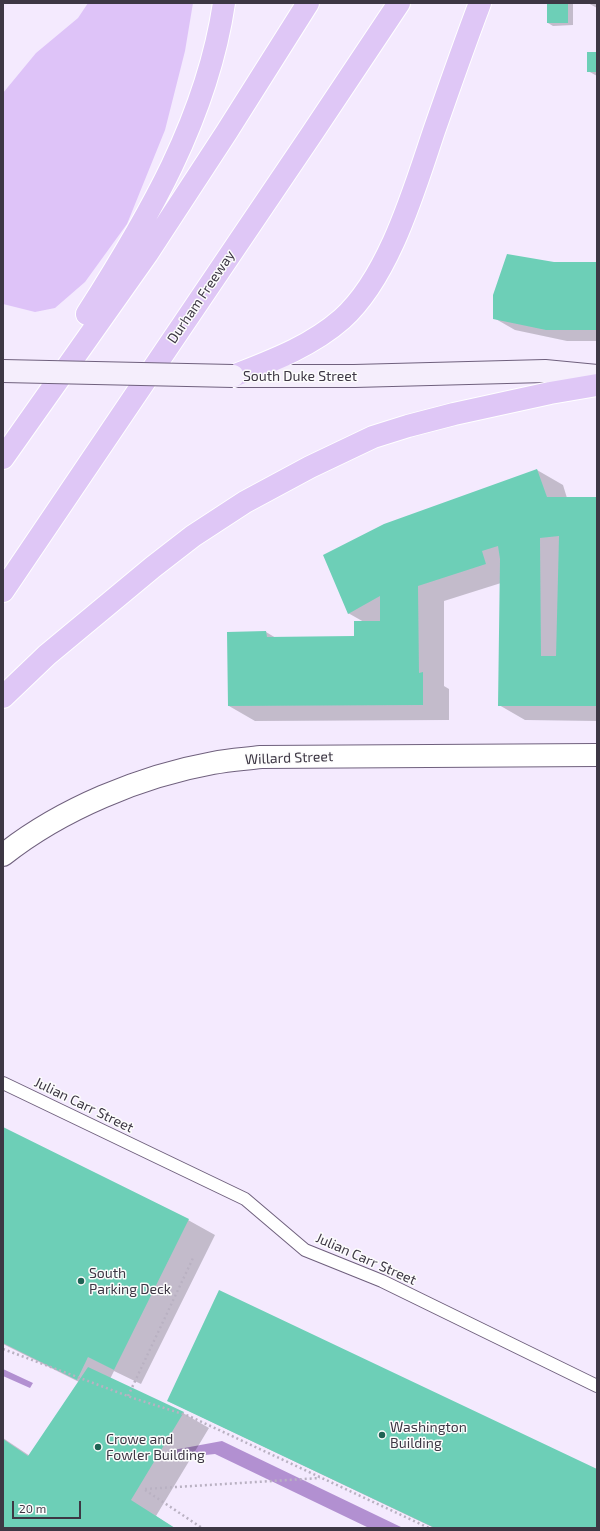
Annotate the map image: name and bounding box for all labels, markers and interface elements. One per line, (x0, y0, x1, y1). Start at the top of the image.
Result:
street label: Durham Freeway (164, 247, 238, 347)
street label: South Duke Street (243, 368, 357, 384)
street label: Willard Street (245, 748, 333, 768)
street label: Julian Carr Street (32, 1074, 136, 1136)
street label: Julian Carr Street (313, 1229, 419, 1289)
place label: South Parking Deck (89, 1265, 171, 1298)
marker: South Parking Deck (76, 1276, 86, 1286)
place label: Washington Building (390, 1419, 467, 1452)
marker: Washington Building (377, 1430, 387, 1440)
place label: Crowe and Fowler Building (106, 1431, 205, 1464)
marker: Crowe and Fowler Building (93, 1442, 103, 1452)
scale bar (14, 1493, 83, 1519)
text: 20 m (19, 1501, 46, 1515)

